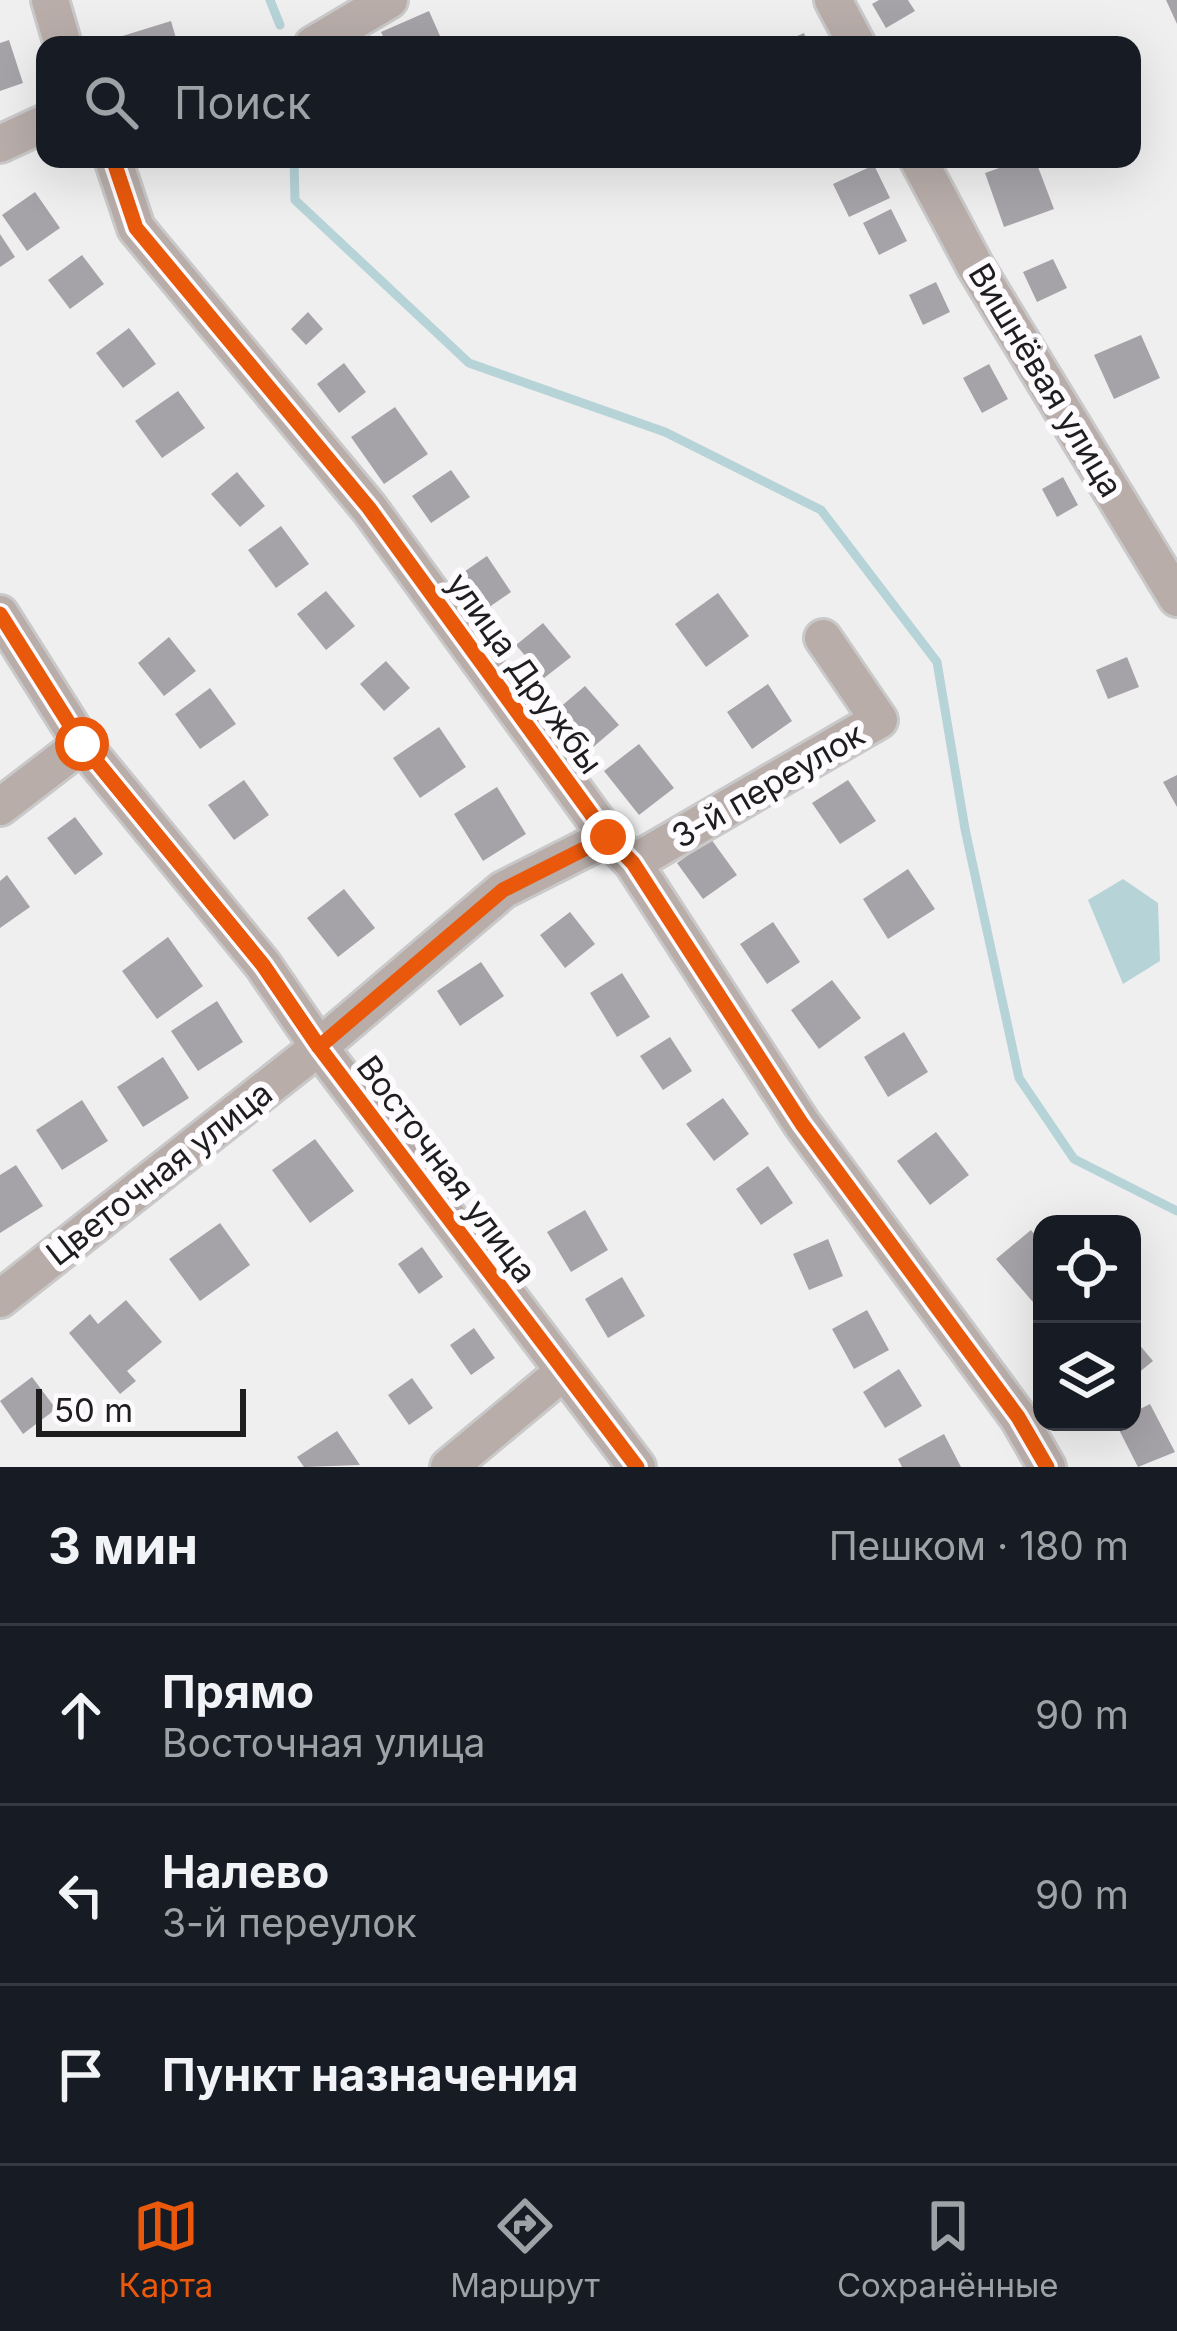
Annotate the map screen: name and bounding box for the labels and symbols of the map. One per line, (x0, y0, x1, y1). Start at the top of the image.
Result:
street label: Вишнёвая улица (960, 256, 1132, 504)
street label: улица Дружбы (439, 565, 611, 781)
street label: 3-й переулок (665, 714, 871, 856)
route start (55, 717, 109, 771)
route end (581, 810, 635, 864)
street label: Восточная улица (349, 1048, 545, 1290)
street label: Цветочная улица (38, 1073, 280, 1273)
scale bar (36, 1383, 246, 1436)

